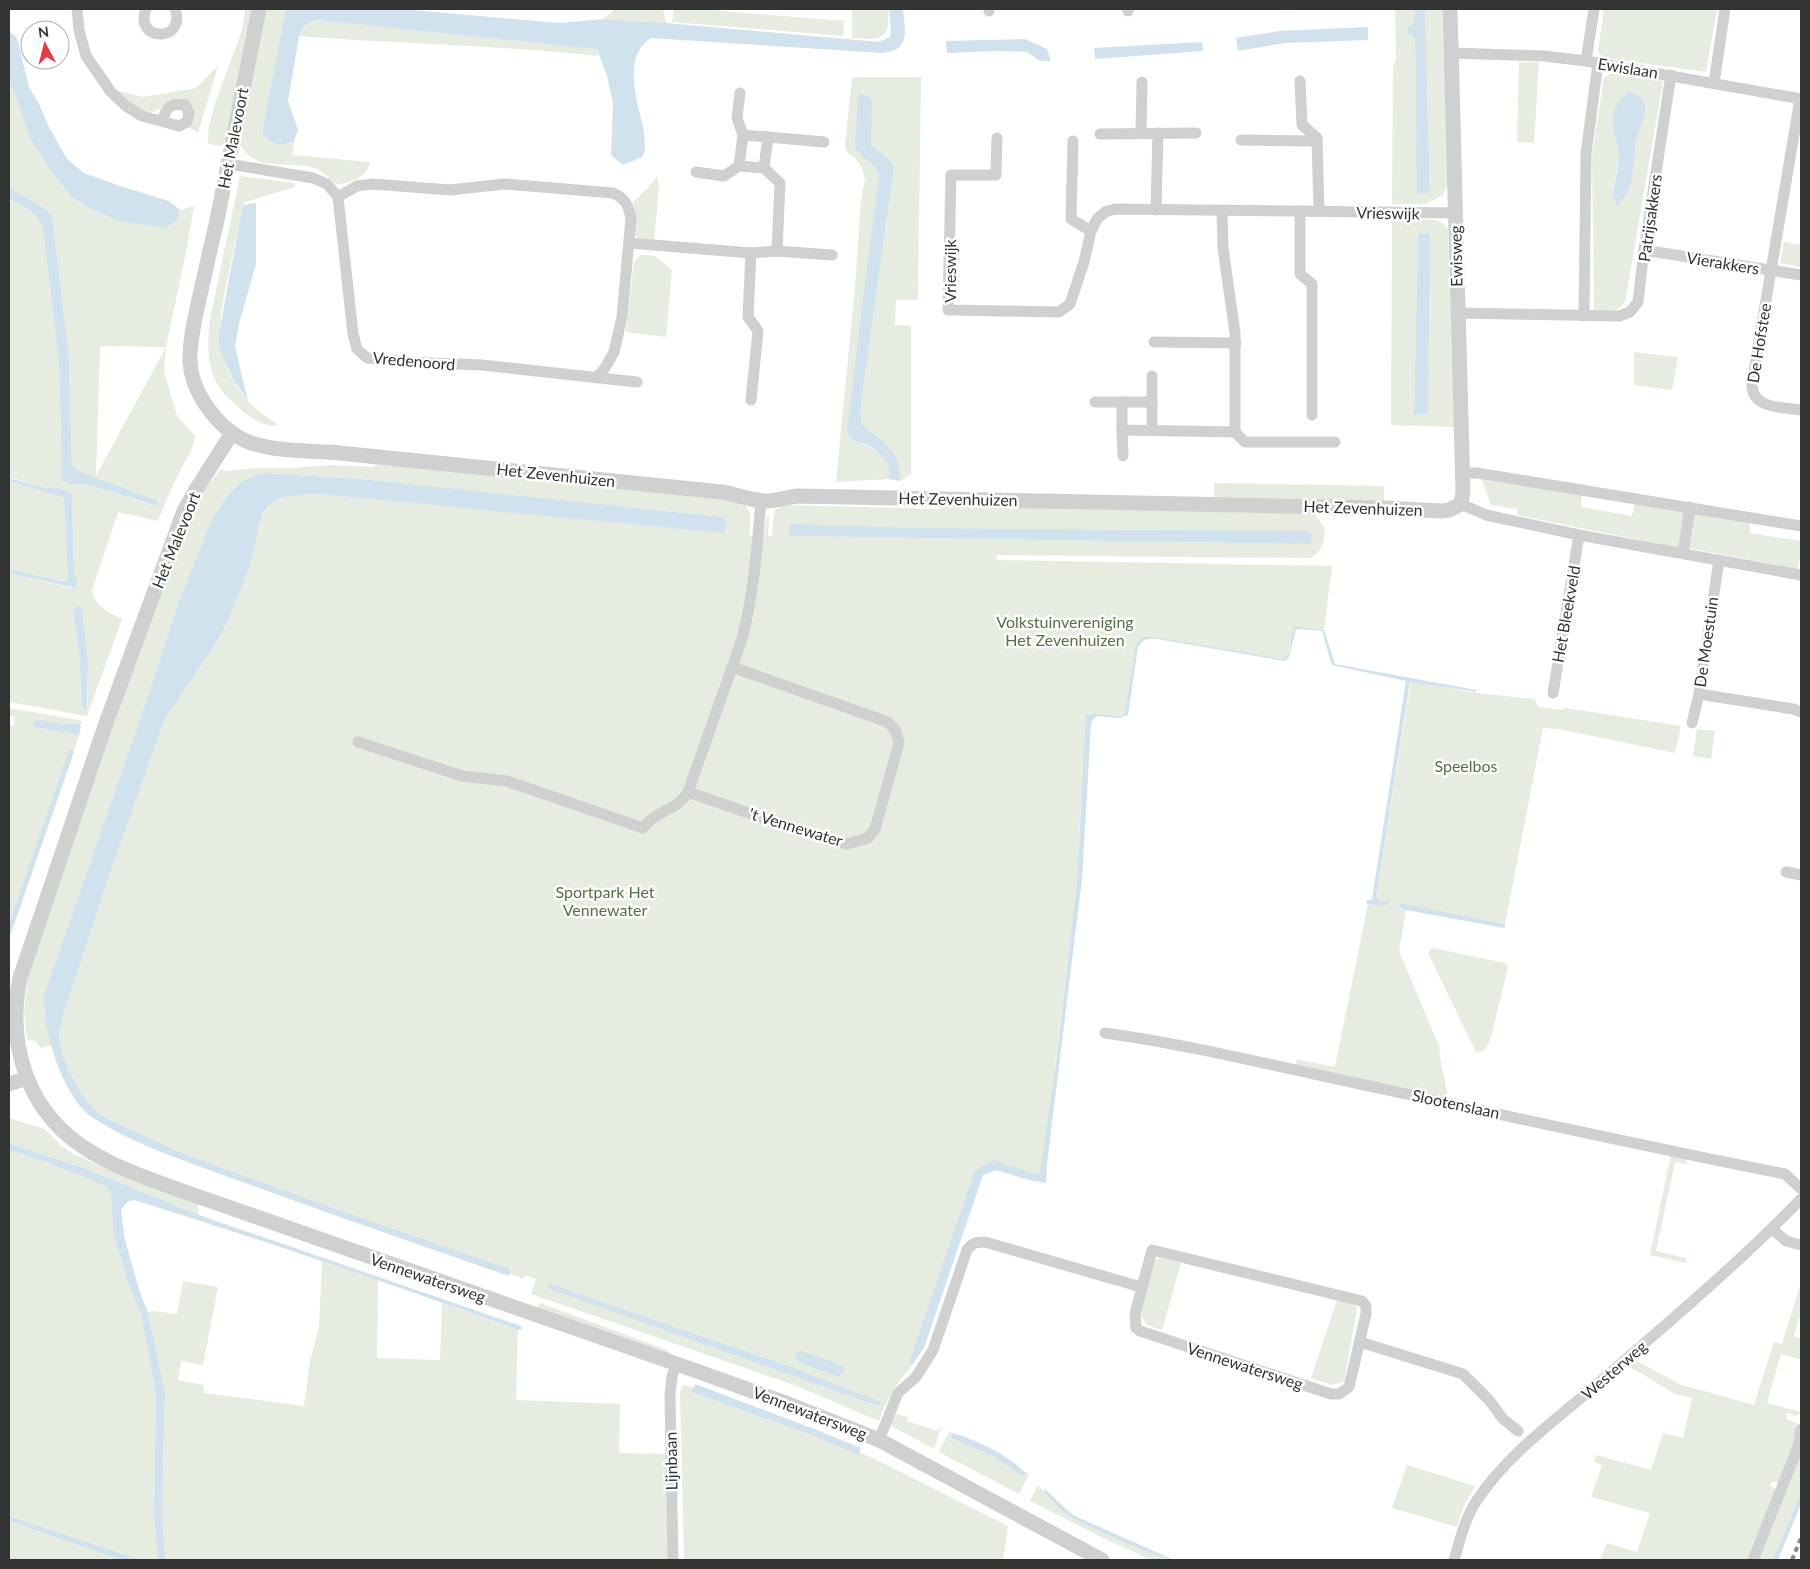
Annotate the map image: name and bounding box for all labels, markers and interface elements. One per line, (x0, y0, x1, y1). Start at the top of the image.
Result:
north arrow (20, 20, 70, 70)
text: N (37, 23, 50, 41)
street label: Ewislaan (1597, 53, 1660, 82)
street label: Het Malevoort (213, 86, 252, 190)
street label: Patrijsakkers (1634, 173, 1665, 263)
street label: Vrieswijk (1356, 202, 1421, 223)
street label: Ewisweg (1445, 225, 1466, 287)
street label: Vrieswijk (940, 238, 959, 303)
street label: Vierakkers (1685, 247, 1761, 278)
street label: De Hofstee (1743, 302, 1774, 384)
street label: Vredenoord (372, 347, 456, 374)
street label: Het Zevenhuizen (496, 459, 616, 490)
street label: Het Malevoort (148, 488, 204, 591)
street label: Het Zevenhuizen (898, 488, 1018, 509)
street label: Het Zevenhuizen (1303, 496, 1423, 519)
street label: Het Bleekveld (1548, 564, 1583, 664)
street label: De Moestuin (1690, 596, 1721, 688)
park label: Volkstuinvereniging Het Zevenhuizen (996, 612, 1134, 649)
park label: Speelbos (1434, 756, 1498, 775)
street label: 't Vennewater (747, 803, 846, 850)
park label: Sportpark Het Vennewater (555, 882, 655, 919)
street label: Slootenslaan (1411, 1085, 1502, 1122)
street label: Vennewatersweg (368, 1249, 488, 1306)
street label: Westerweg (1577, 1336, 1650, 1403)
street label: Vennewatersweg (1185, 1338, 1305, 1393)
street label: Vennewatersweg (750, 1382, 870, 1443)
street label: Lijnbaan (660, 1432, 681, 1490)

